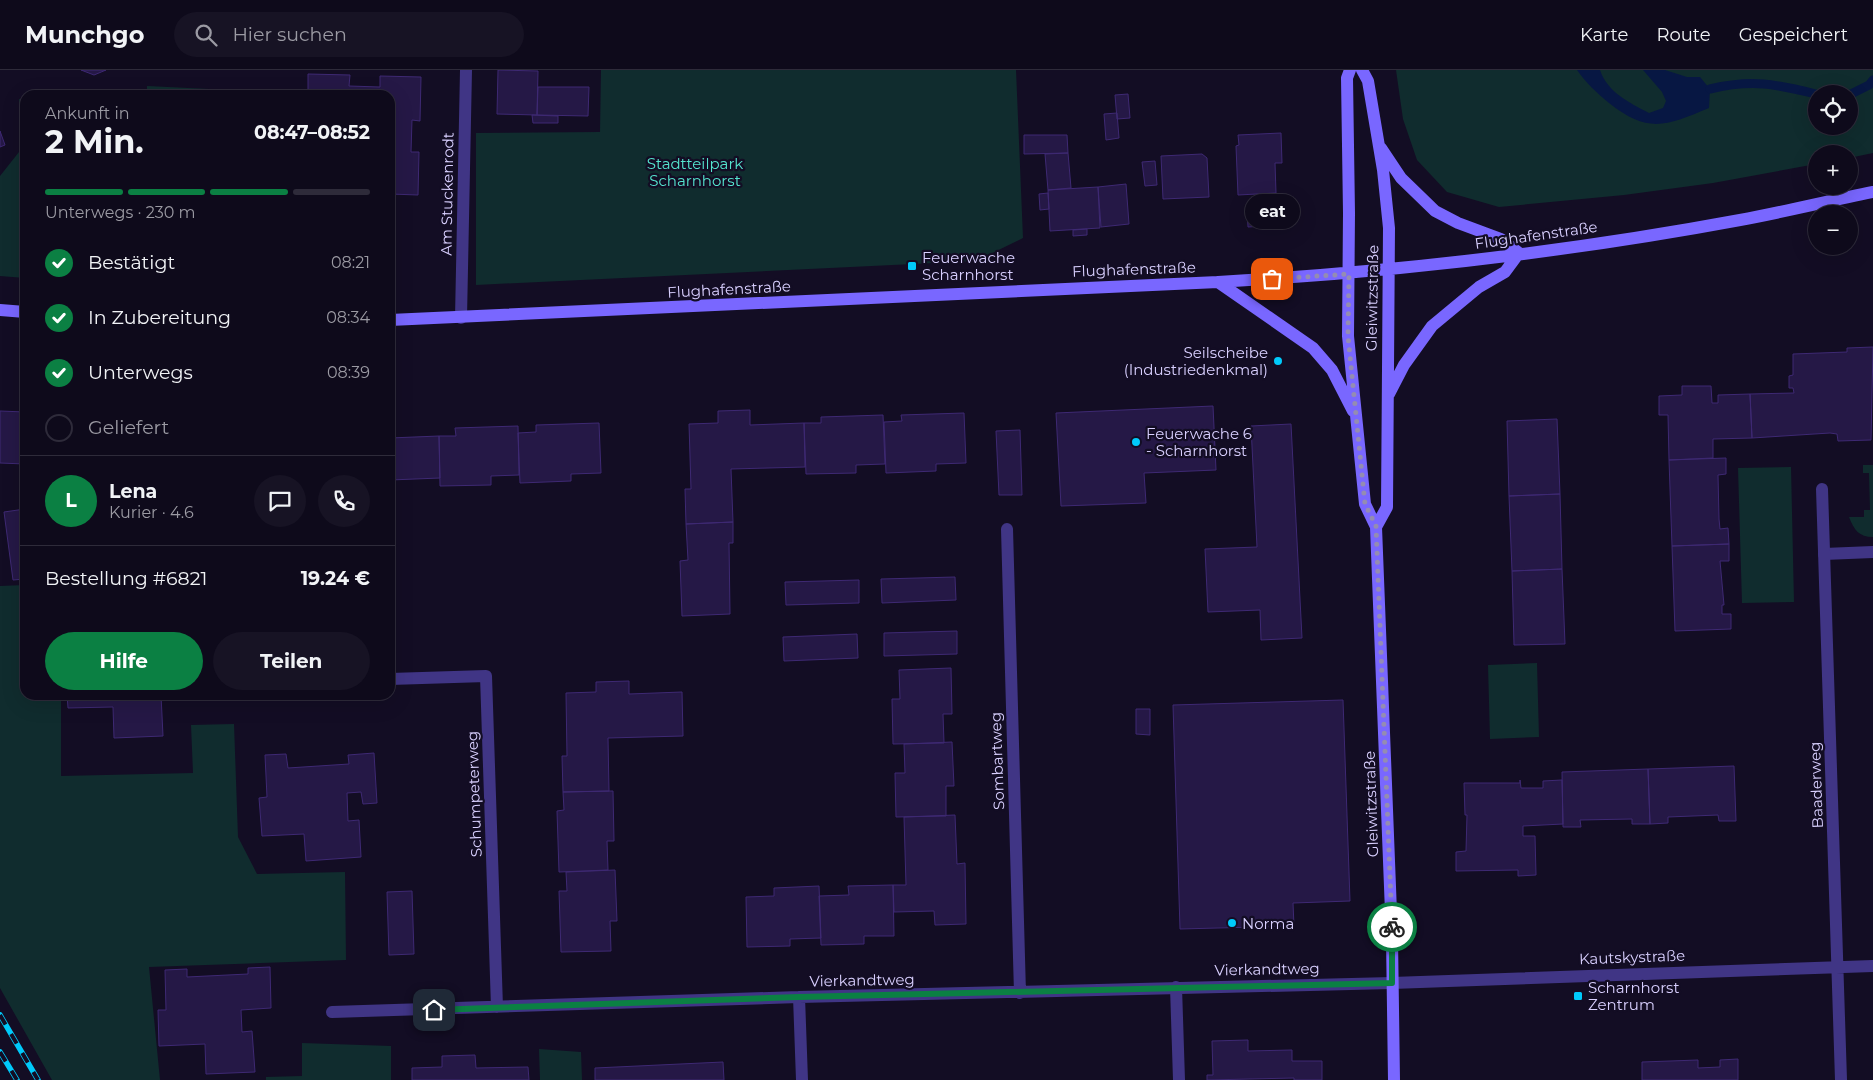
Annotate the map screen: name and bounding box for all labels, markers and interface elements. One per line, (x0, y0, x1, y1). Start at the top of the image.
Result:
search box (174, 12, 524, 57)
text: Munchgo (25, 20, 144, 49)
icon: search (192, 21, 220, 49)
text: Hier suchen (232, 23, 347, 46)
text: Karte (1580, 24, 1628, 46)
text: Route (1656, 24, 1711, 46)
text: Gespeichert (1739, 24, 1848, 46)
map controls (1808, 85, 1858, 255)
button: locate (1808, 85, 1858, 135)
text: Ankunft in (45, 104, 130, 123)
text: 08:47–08:52 (254, 121, 370, 144)
text: 2 Min. (45, 122, 144, 161)
street label: Am Stuckenrodt (436, 132, 458, 256)
button: + (1808, 145, 1858, 195)
park label: Stadtteilpark Scharnhorst (647, 154, 743, 190)
callout: eat (1244, 194, 1300, 229)
text: eat (1259, 202, 1286, 221)
text: Unterwegs · 230 m (45, 203, 196, 222)
button: − (1808, 205, 1858, 255)
street label: Flughafenstraße (1473, 217, 1599, 253)
street label: Gleiwitzstraße (1362, 245, 1382, 351)
place label: Feuerwache Scharnhorst (922, 248, 1015, 284)
icon: check (45, 249, 73, 277)
text: Bestätigt (88, 251, 175, 274)
text: 08:21 (331, 253, 370, 272)
street label: Flughafenstraße (1072, 257, 1196, 281)
pin (1251, 258, 1293, 300)
marker: Feuerwache Scharnhorst (906, 260, 918, 272)
icon: bag (1258, 265, 1286, 293)
street label: Flughafenstraße (667, 276, 791, 302)
icon: check (45, 304, 73, 332)
text: In Zubereitung (88, 306, 231, 329)
text: 08:34 (326, 308, 370, 327)
place label: Seilscheibe (Industriedenkmal) (1124, 343, 1268, 379)
marker: Seilscheibe (Industriedenkmal) (1272, 355, 1284, 367)
icon: check (45, 359, 73, 387)
text: Unterwegs (88, 361, 193, 384)
text: 08:39 (327, 363, 370, 382)
text: Geliefert (88, 416, 169, 439)
place label: Feuerwache 6 - Scharnhorst (1146, 424, 1252, 460)
marker: Feuerwache 6 - Scharnhorst (1130, 436, 1142, 448)
button: chat (254, 475, 306, 527)
button: phone (318, 475, 370, 527)
text: Lena (109, 480, 157, 503)
text: L (65, 489, 77, 512)
text: Kurier · 4.6 (109, 503, 194, 522)
text: Bestellung #6821 (45, 567, 207, 590)
text: 19.24 € (301, 567, 370, 590)
button: Hilfe (45, 632, 203, 690)
button: Teilen (213, 632, 370, 690)
street label: Sombartweg (986, 712, 1008, 810)
street label: Schumpeterweg (462, 731, 486, 857)
street label: Baaderweg (1805, 741, 1827, 829)
street label: Gleiwitzstraße (1360, 751, 1382, 857)
courier (1367, 902, 1417, 952)
icon: bike (1378, 913, 1406, 941)
place label: Norma (1242, 914, 1294, 933)
marker: Norma (1226, 917, 1238, 929)
street label: Kautskystraße (1579, 946, 1685, 968)
street label: Vierkandtweg (1214, 959, 1320, 979)
street label: Vierkandtweg (809, 970, 915, 990)
place label: Scharnhorst Zentrum (1588, 978, 1680, 1014)
pin (413, 989, 455, 1031)
marker: Scharnhorst Zentrum (1572, 990, 1584, 1002)
icon: home (420, 996, 448, 1024)

